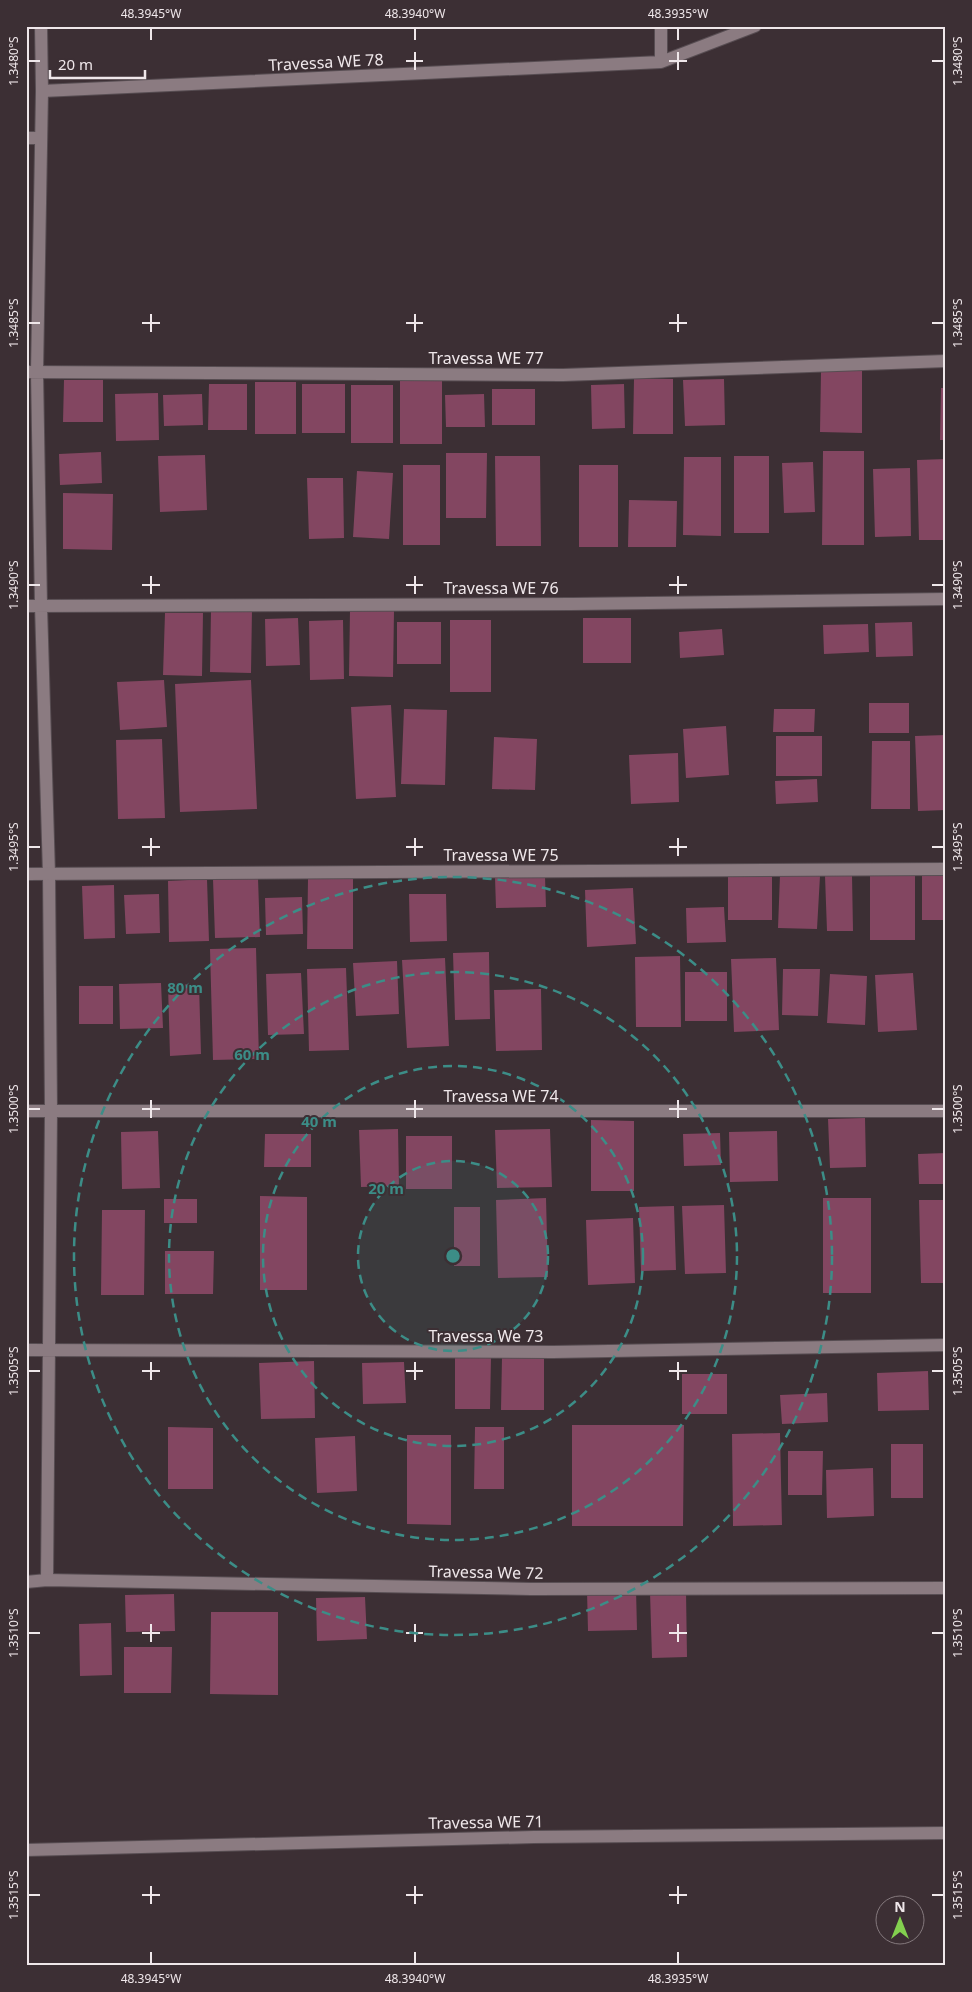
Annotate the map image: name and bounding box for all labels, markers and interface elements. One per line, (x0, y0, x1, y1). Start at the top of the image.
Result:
text: 48.3945°W (121, 5, 181, 22)
text: 48.3940°W (385, 5, 445, 22)
text: 48.3935°W (648, 5, 708, 22)
text: 1.3480°S (5, 36, 22, 86)
text: 1.3480°S (949, 36, 966, 86)
scale bar (50, 48, 145, 80)
street label: Travessa WE 78 (268, 48, 384, 76)
text: 20 m (58, 54, 93, 74)
text: 1.3485°S (5, 298, 22, 348)
text: 1.3485°S (949, 298, 966, 348)
street label: Travessa WE 77 (428, 347, 544, 369)
text: 1.3490°S (5, 560, 22, 610)
text: 1.3490°S (949, 560, 966, 610)
street label: Travessa WE 76 (443, 577, 559, 599)
text: 1.3495°S (5, 822, 22, 872)
text: 1.3495°S (949, 822, 966, 872)
street label: Travessa WE 75 (443, 844, 559, 866)
text: 80 m (167, 977, 203, 997)
text: 60 m (234, 1044, 270, 1064)
text: 1.3500°S (5, 1084, 22, 1134)
text: 1.3500°S (949, 1084, 966, 1134)
street label: Travessa WE 74 (443, 1085, 559, 1107)
text: 40 m (301, 1111, 337, 1131)
text: 20 m (368, 1178, 404, 1198)
centre of rings (444, 1247, 462, 1265)
street label: Travessa We 73 (428, 1325, 544, 1347)
text: 1.3505°S (5, 1346, 22, 1396)
text: 1.3505°S (949, 1346, 966, 1396)
street label: Travessa We 72 (428, 1560, 544, 1584)
text: 1.3510°S (5, 1608, 22, 1658)
text: 1.3510°S (949, 1608, 966, 1658)
street label: Travessa WE 71 (428, 1810, 544, 1834)
text: 1.3515°S (5, 1870, 22, 1920)
text: 1.3515°S (949, 1870, 966, 1920)
north arrow (874, 1894, 924, 1944)
text: N (894, 1897, 906, 1916)
text: 48.3945°W (121, 1970, 181, 1987)
text: 48.3940°W (385, 1970, 445, 1987)
text: 48.3935°W (648, 1970, 708, 1987)

